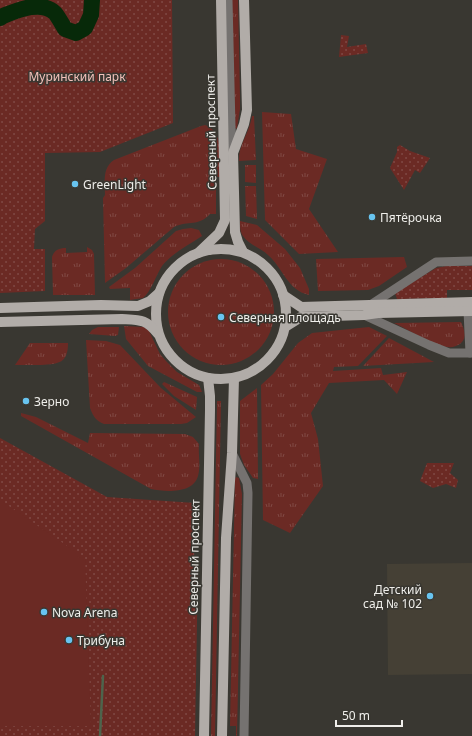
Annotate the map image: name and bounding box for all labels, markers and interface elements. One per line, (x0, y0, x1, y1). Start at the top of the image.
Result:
park label: Муринский парк (28, 68, 126, 85)
street label: Северный проспект (201, 74, 221, 190)
place label: GreenLight (83, 176, 147, 193)
marker: GreenLight (70, 179, 80, 189)
place label: Пятёрочка (380, 209, 442, 226)
marker: Пятёрочка (367, 212, 377, 222)
place label: Северная площадь (229, 309, 341, 326)
marker: Северная площадь (216, 312, 226, 322)
place label: Зерно (34, 393, 69, 410)
marker: Зерно (21, 396, 31, 406)
street label: Северный проспект (184, 499, 204, 615)
place label: Детский сад № 102 (363, 581, 422, 612)
marker: Детский сад № 102 (425, 591, 435, 601)
place label: Nova Arena (52, 604, 117, 621)
marker: Nova Arena (39, 607, 49, 617)
place label: Трибуна (77, 632, 125, 649)
marker: Трибуна (64, 635, 74, 645)
scale bar (336, 702, 402, 728)
text: 50 m (342, 707, 370, 724)

